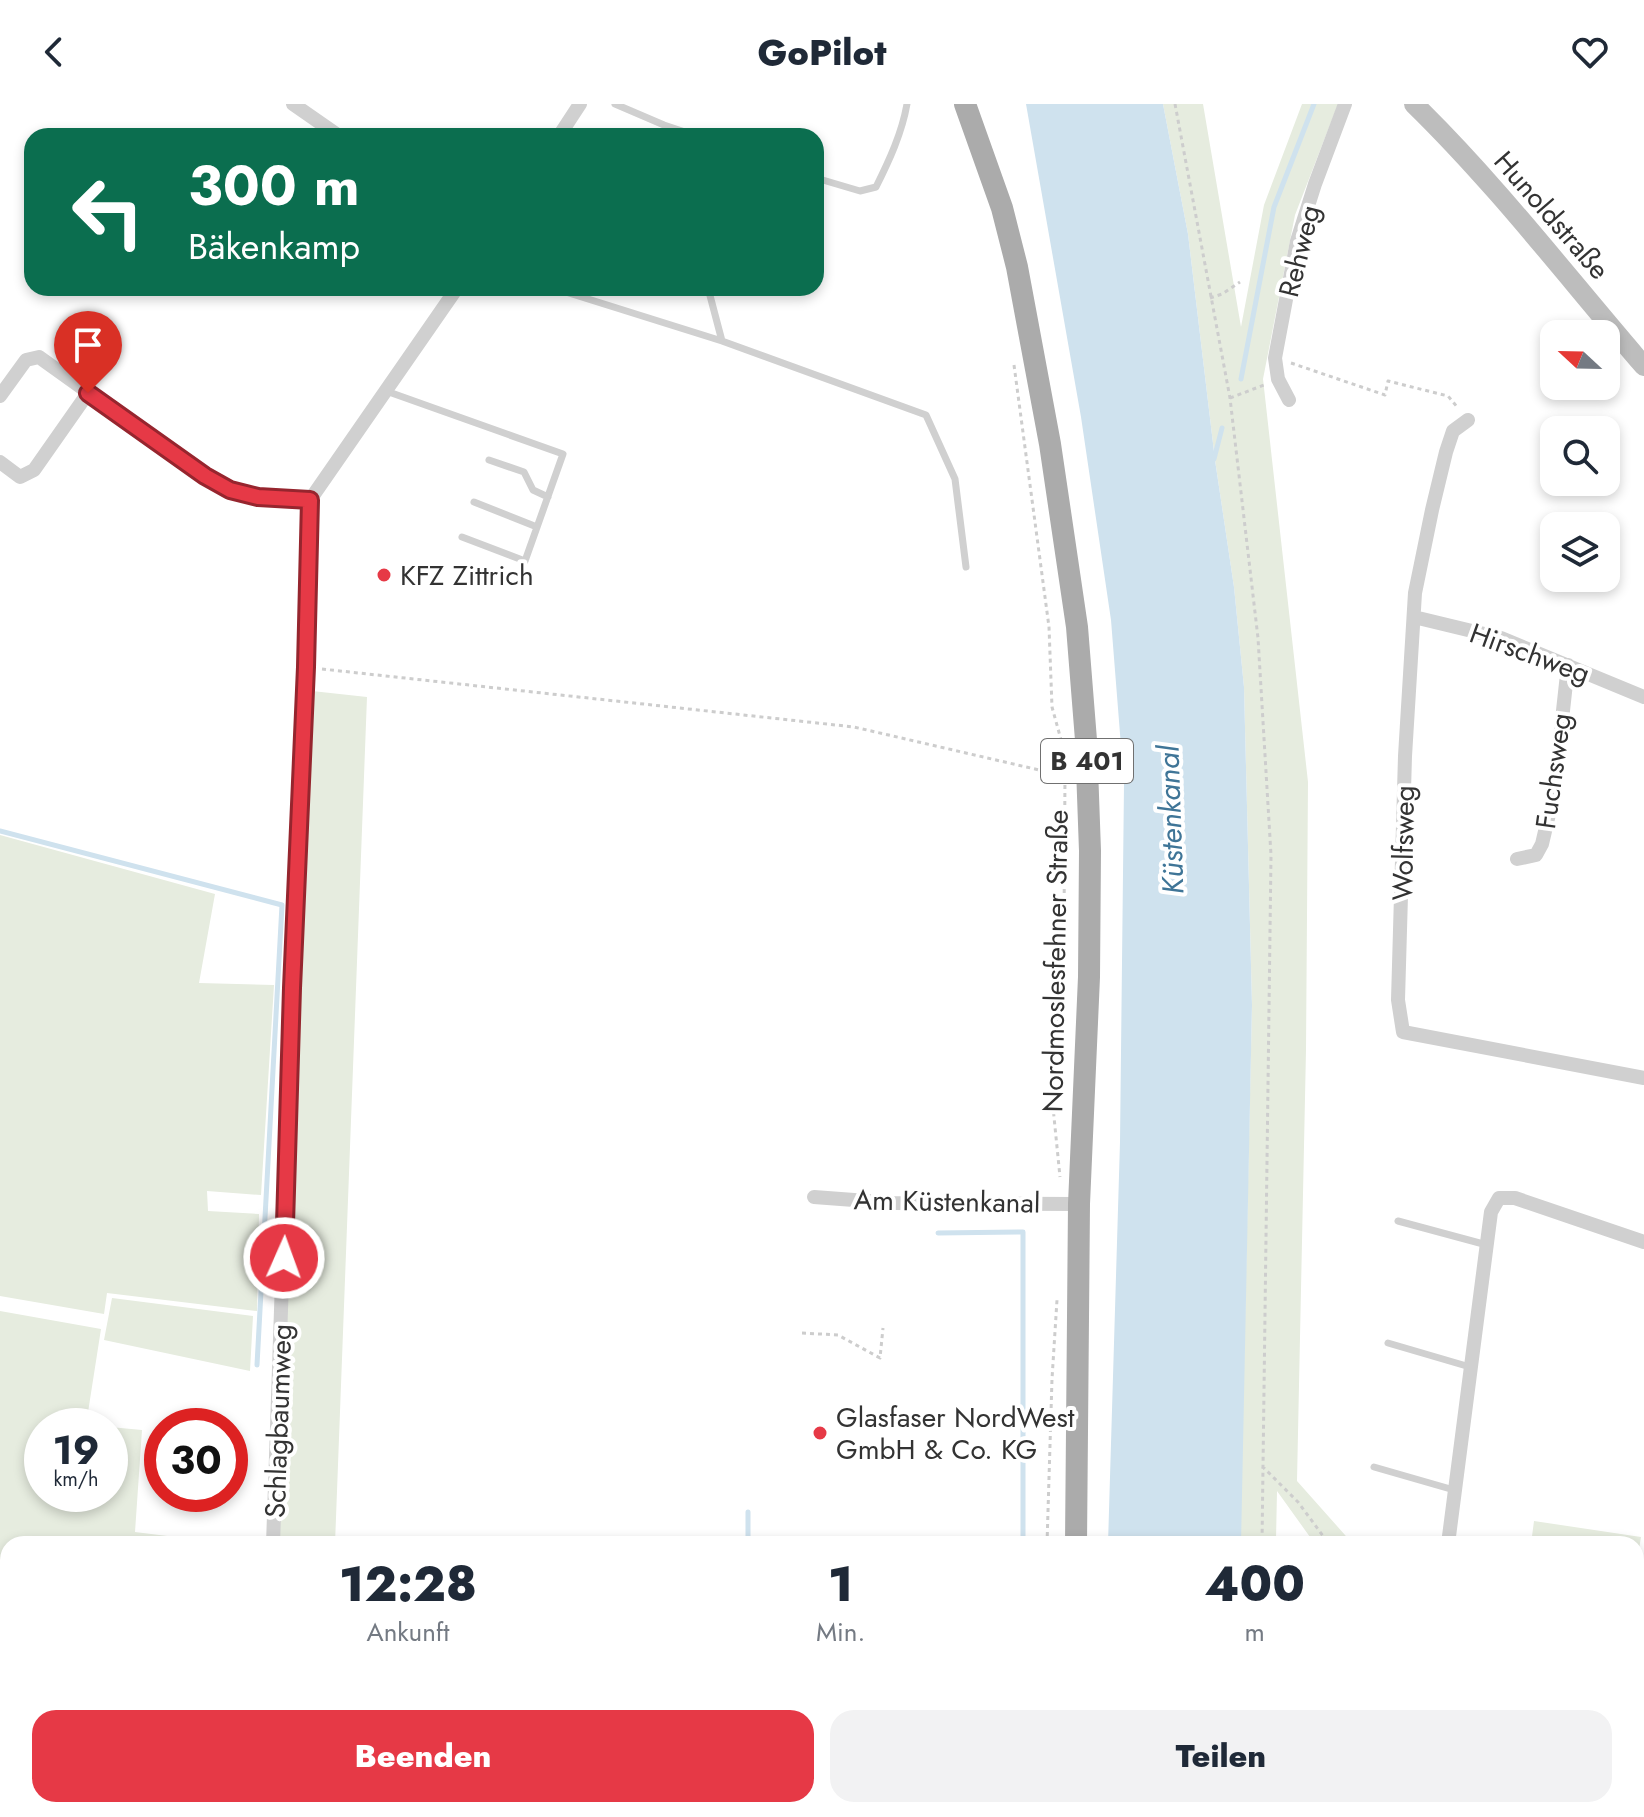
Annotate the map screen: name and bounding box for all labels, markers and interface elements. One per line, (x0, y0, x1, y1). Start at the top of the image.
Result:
text: GoPilot (758, 26, 886, 78)
icon: back (32, 30, 76, 74)
icon: heart (1568, 30, 1612, 74)
street label: Hunoldstraße (1484, 142, 1619, 289)
text: 300 m (188, 145, 360, 226)
icon: left (56, 160, 160, 264)
street label: Rehweg (1268, 201, 1331, 302)
text: Bäkenkamp (188, 220, 360, 272)
pin (54, 311, 122, 393)
north arrow (1540, 320, 1620, 400)
map controls (1540, 320, 1620, 592)
icon: arrive (66, 323, 110, 367)
button: search (1540, 416, 1620, 496)
button: layers (1540, 512, 1620, 592)
place label: KFZ Zittrich (400, 555, 534, 596)
marker: KFZ Zittrich (375, 566, 393, 584)
street label: Hirschweg (1464, 613, 1596, 694)
street label: Fuchsweg (1525, 711, 1582, 832)
road number: B 401 (1041, 739, 1133, 783)
water label: Küstenkanal (1146, 744, 1195, 895)
street label: Wolfsweg (1382, 785, 1425, 901)
street label: Nordmoslesfehner Straße (1032, 809, 1079, 1113)
street label: Am Küstenkanal (853, 1179, 1041, 1224)
position arrow (242, 1216, 326, 1300)
street label: Schlagbaumweg (255, 1323, 302, 1519)
place label: Glasfaser NordWest GmbH & Co. KG (836, 1397, 1075, 1470)
speed limit sign: 30 (144, 1408, 248, 1512)
text: 19 (52, 1421, 100, 1479)
marker: Glasfaser NordWest GmbH & Co. KG (811, 1424, 829, 1442)
text: km/h (53, 1465, 99, 1494)
text: 12:28 (339, 1550, 477, 1619)
text: 1 (828, 1550, 853, 1619)
text: 400 (1204, 1550, 1305, 1619)
text: Ankunft (367, 1613, 449, 1651)
text: Min. (816, 1613, 865, 1651)
text: m (1244, 1613, 1265, 1651)
button: Beenden (32, 1710, 814, 1802)
button: Teilen (830, 1710, 1612, 1802)

